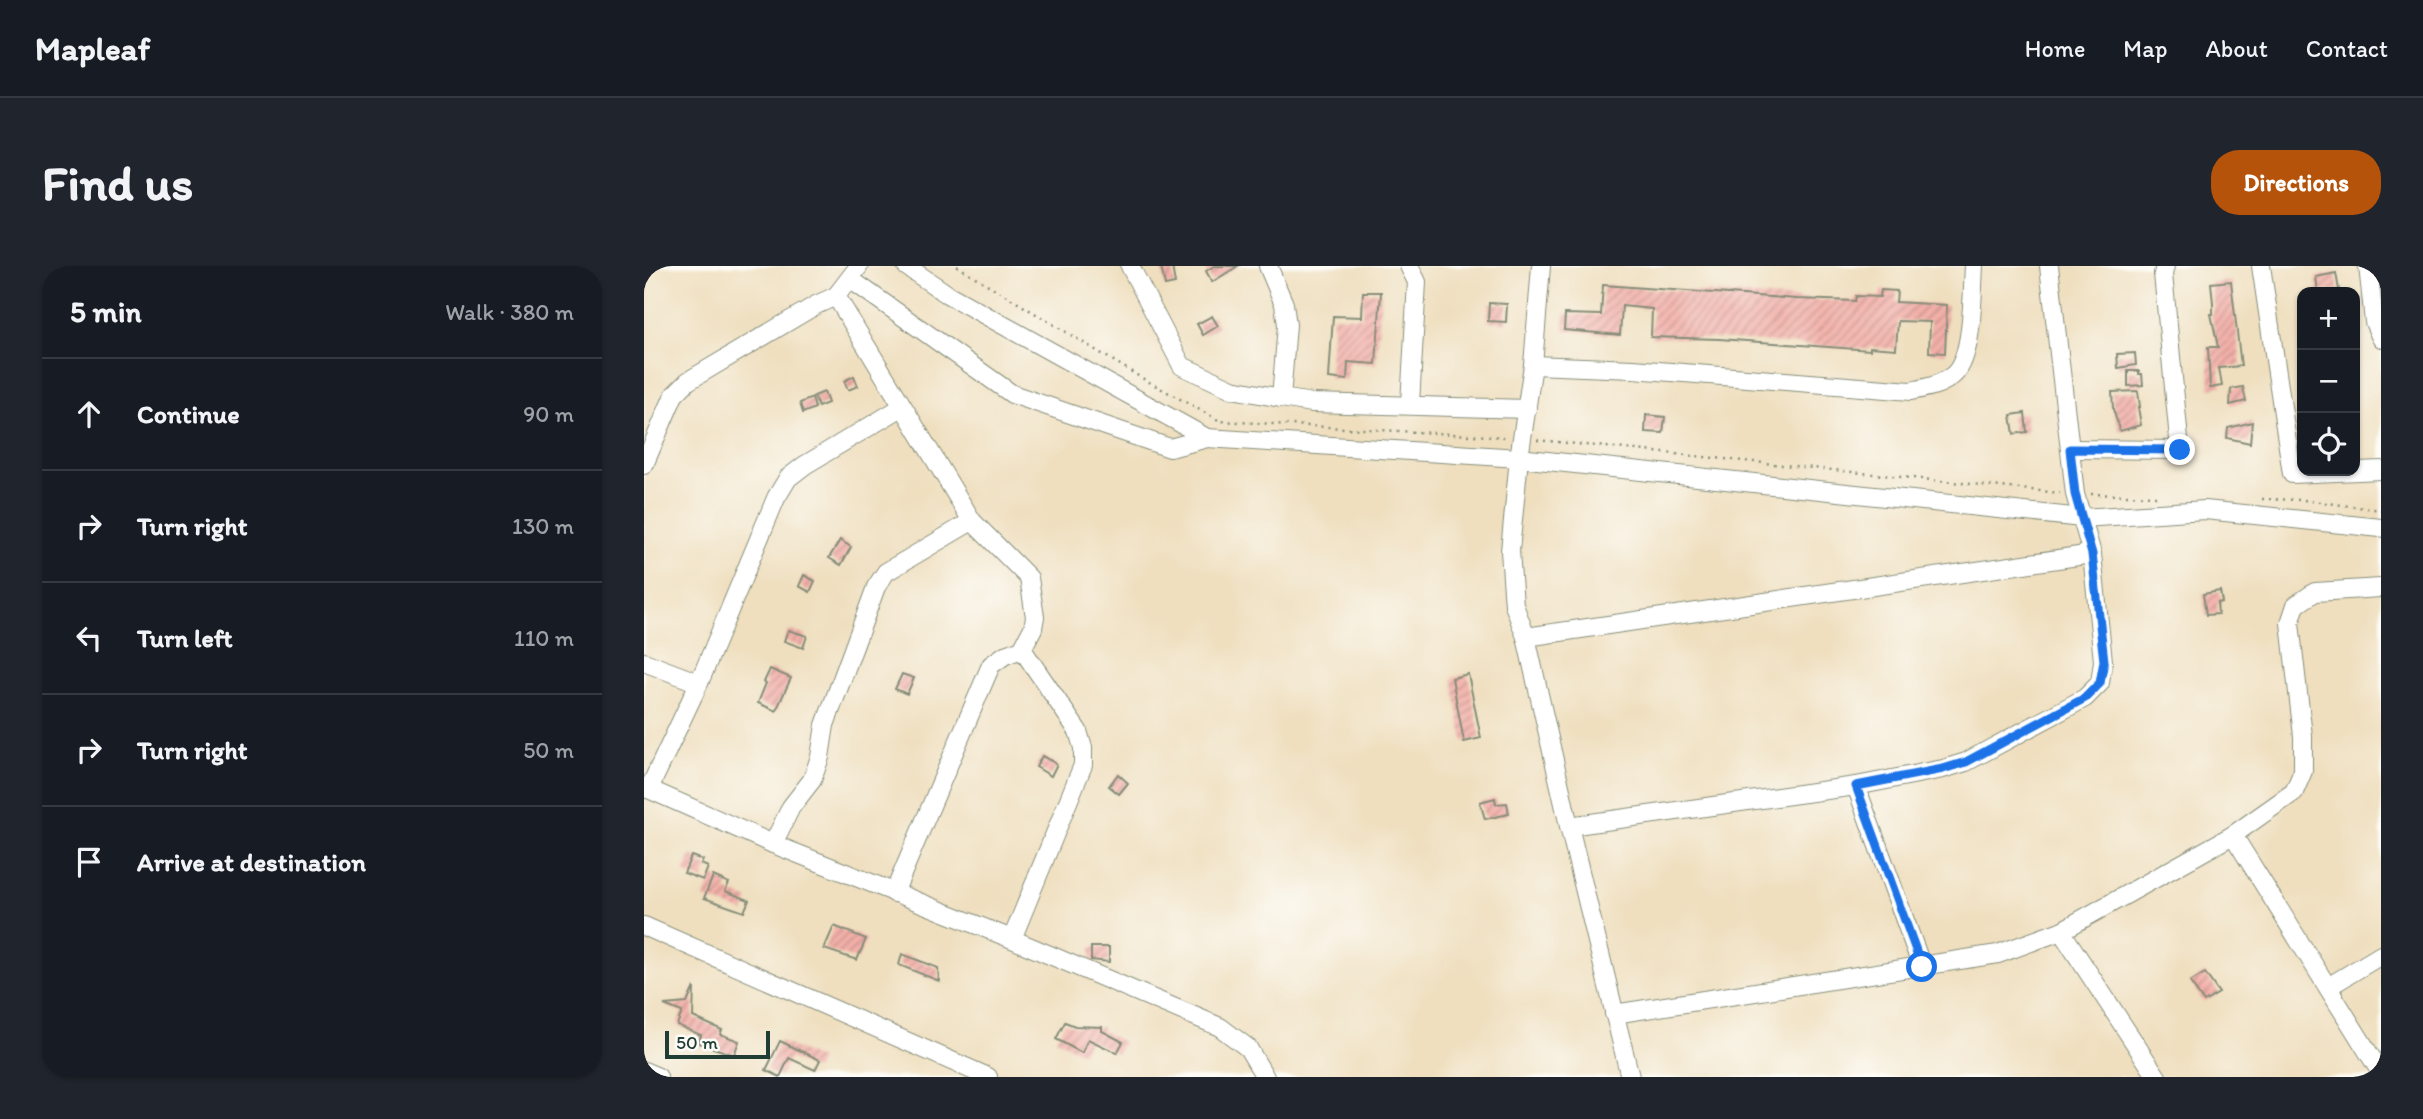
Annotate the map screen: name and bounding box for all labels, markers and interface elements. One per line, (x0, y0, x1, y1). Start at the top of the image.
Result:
text: Mapleaf (35, 29, 150, 68)
text: Home (2025, 34, 2085, 63)
text: Map (2123, 34, 2167, 63)
text: About (2205, 34, 2268, 63)
text: Contact (2306, 34, 2388, 63)
button: Directions (2211, 150, 2381, 215)
text: Find us (42, 153, 193, 212)
map controls (2297, 287, 2360, 476)
button: + (2297, 287, 2360, 350)
text: 5 min (70, 293, 141, 330)
text: Walk · 380 m (445, 298, 574, 326)
button: − (2297, 350, 2360, 413)
icon: ahead (70, 395, 108, 433)
text: Continue (137, 398, 240, 430)
text: 90 m (523, 400, 574, 428)
button: locate (2297, 413, 2360, 476)
route end (2164, 434, 2195, 465)
icon: right (70, 507, 108, 545)
text: Turn right (137, 510, 248, 542)
text: 130 m (512, 512, 574, 540)
icon: left (70, 619, 108, 657)
text: Turn left (137, 622, 233, 654)
text: 110 m (514, 624, 574, 652)
icon: right (70, 731, 108, 769)
text: Turn right (137, 734, 248, 766)
text: 50 m (523, 736, 574, 764)
icon: arrive (70, 843, 108, 881)
text: Arrive at destination (137, 846, 366, 878)
route start (1906, 951, 1937, 982)
scale bar (665, 1028, 770, 1060)
text: 50 m (676, 1031, 718, 1054)

